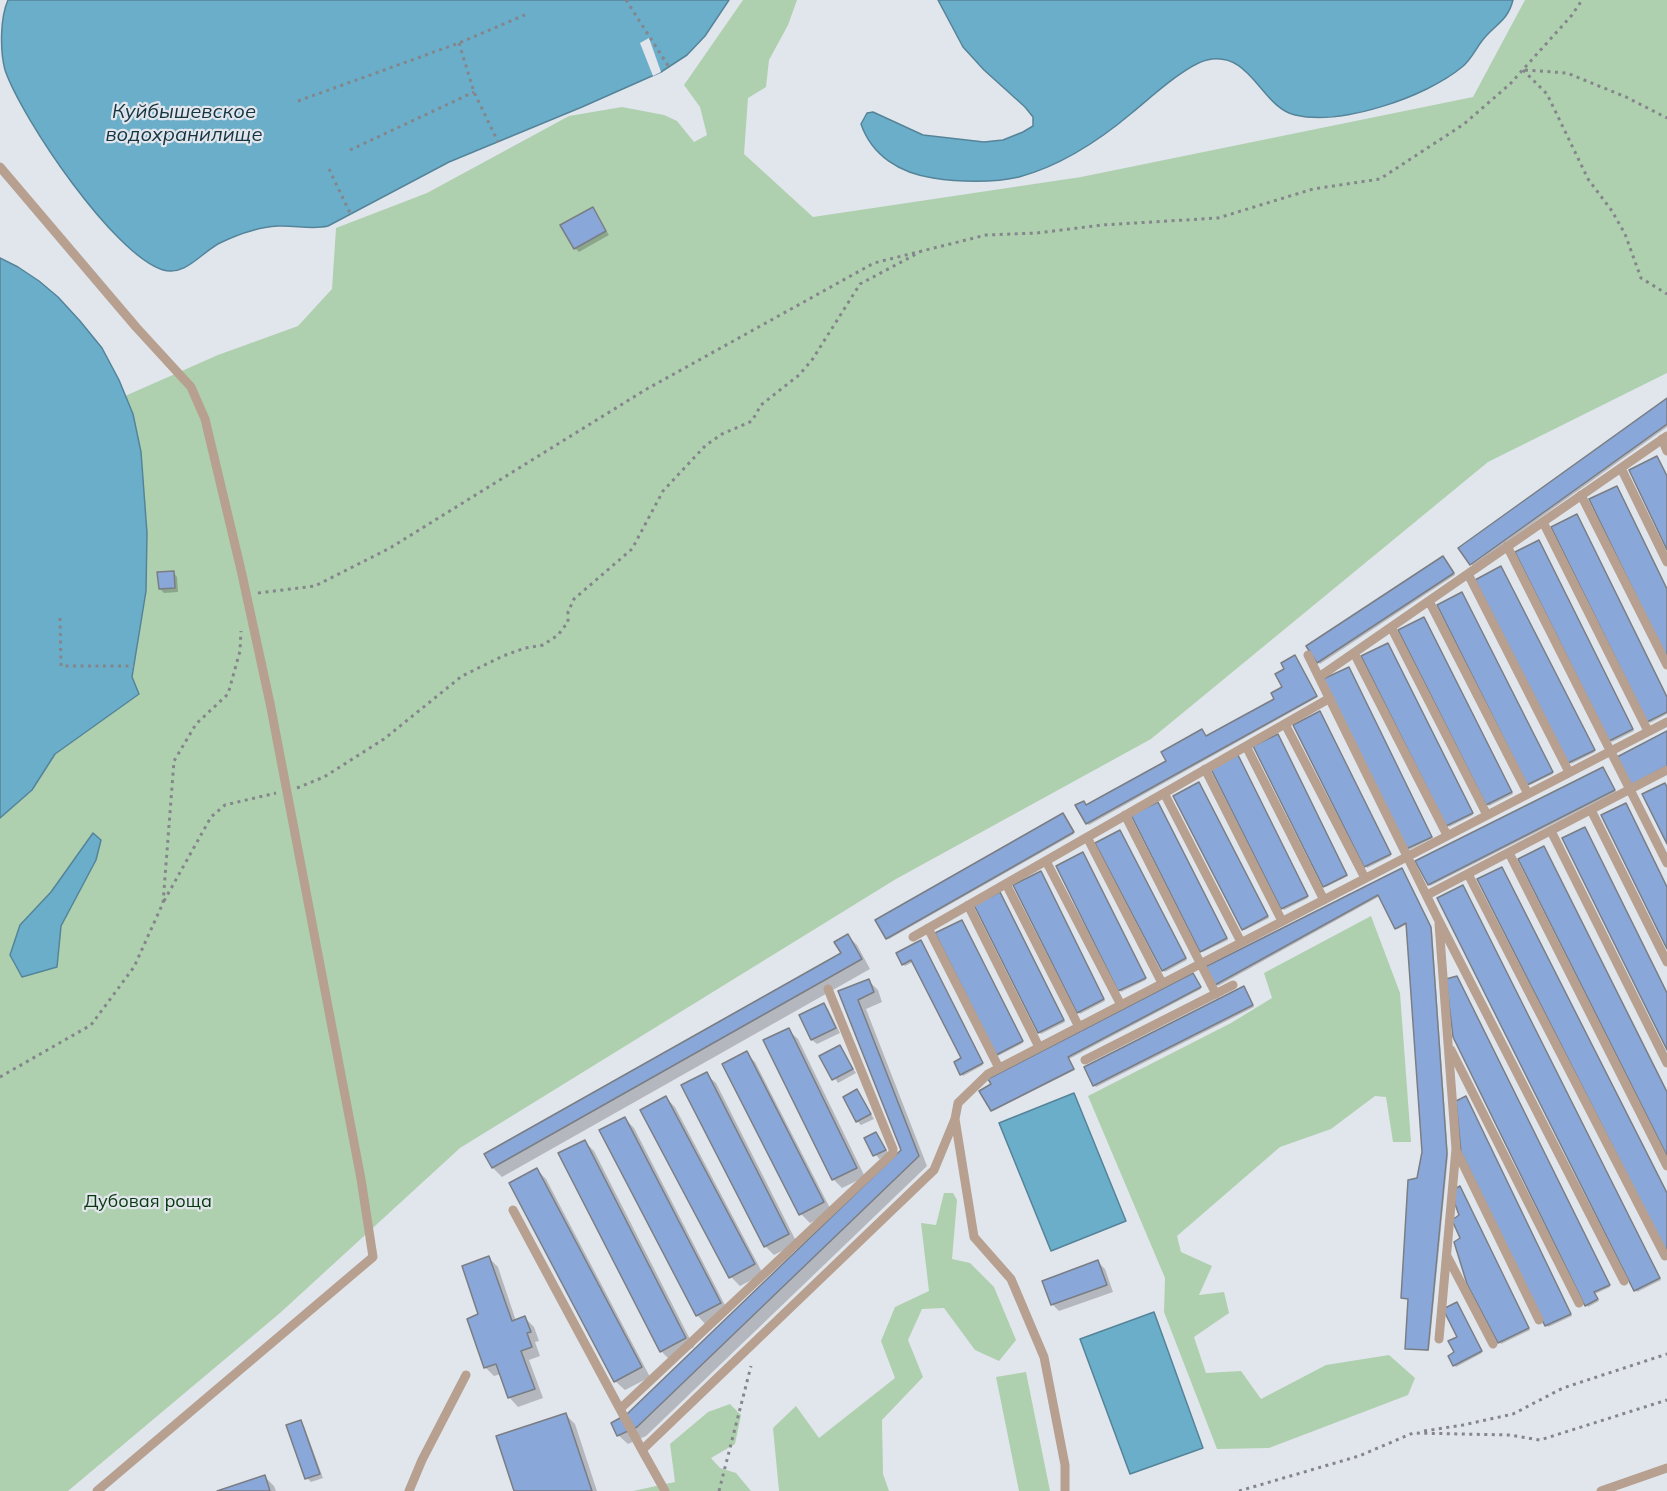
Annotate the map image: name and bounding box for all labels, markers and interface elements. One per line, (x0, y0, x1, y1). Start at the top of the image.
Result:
water label: Куйбышевское водохранилище (105, 100, 263, 147)
park label: Дубовая роща (84, 1191, 212, 1213)

